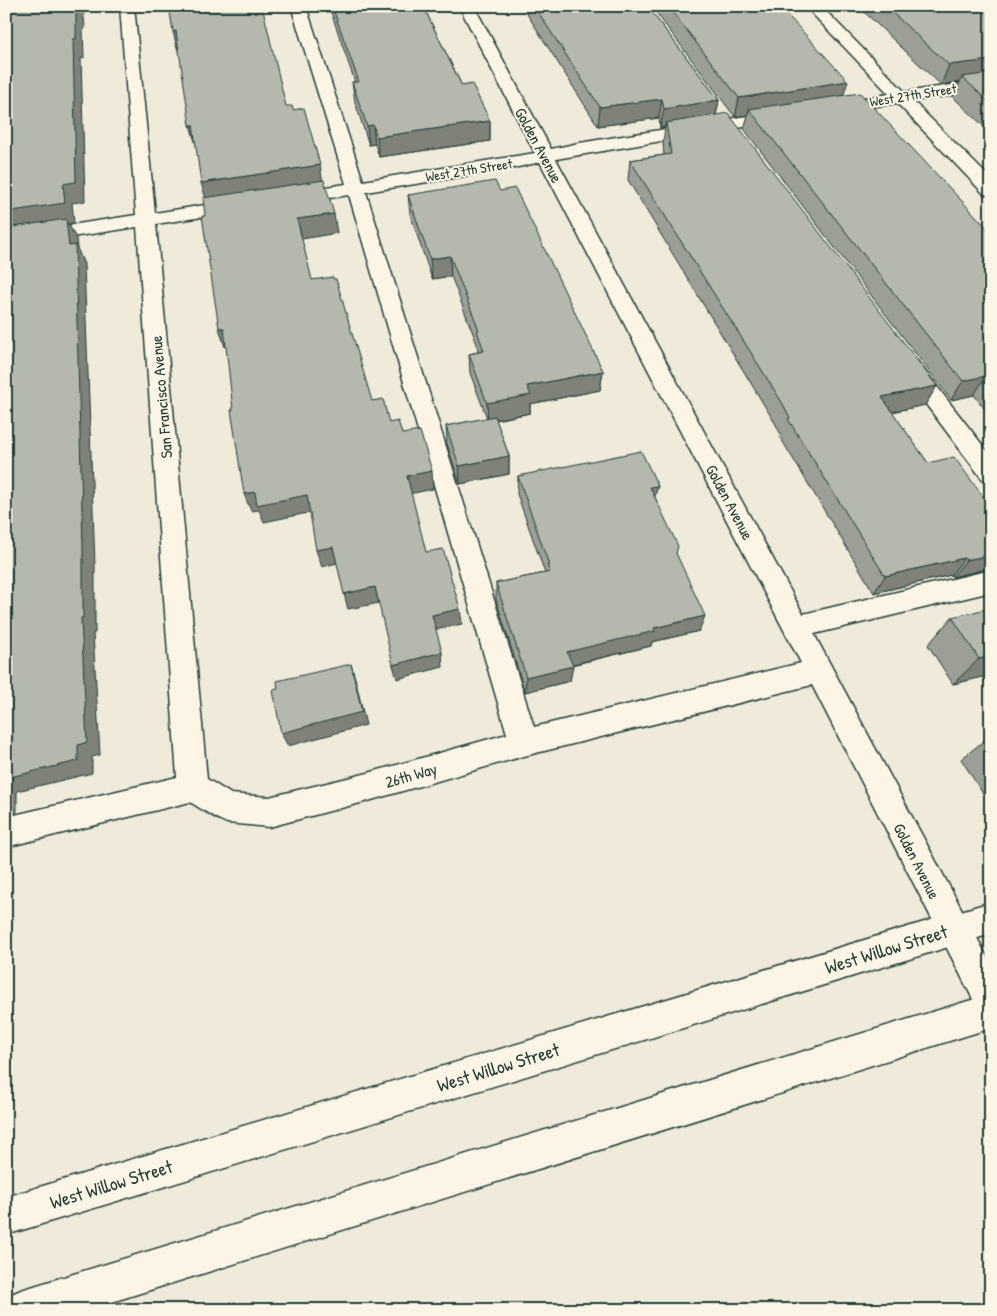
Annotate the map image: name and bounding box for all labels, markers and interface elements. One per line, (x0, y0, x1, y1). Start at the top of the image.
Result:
street label: West 27th Street (868, 78, 958, 111)
street label: Golden Avenue (510, 103, 568, 187)
street label: West 27th Street (424, 153, 514, 186)
street label: San Francisco Avenue (145, 334, 177, 459)
street label: Golden Avenue (701, 460, 759, 544)
street label: 26th Way (383, 757, 440, 793)
street label: Golden Avenue (888, 819, 946, 903)
street label: West Willow Street (822, 918, 951, 980)
street label: West Willow Street (434, 1036, 563, 1098)
street label: West Willow Street (47, 1153, 176, 1215)

